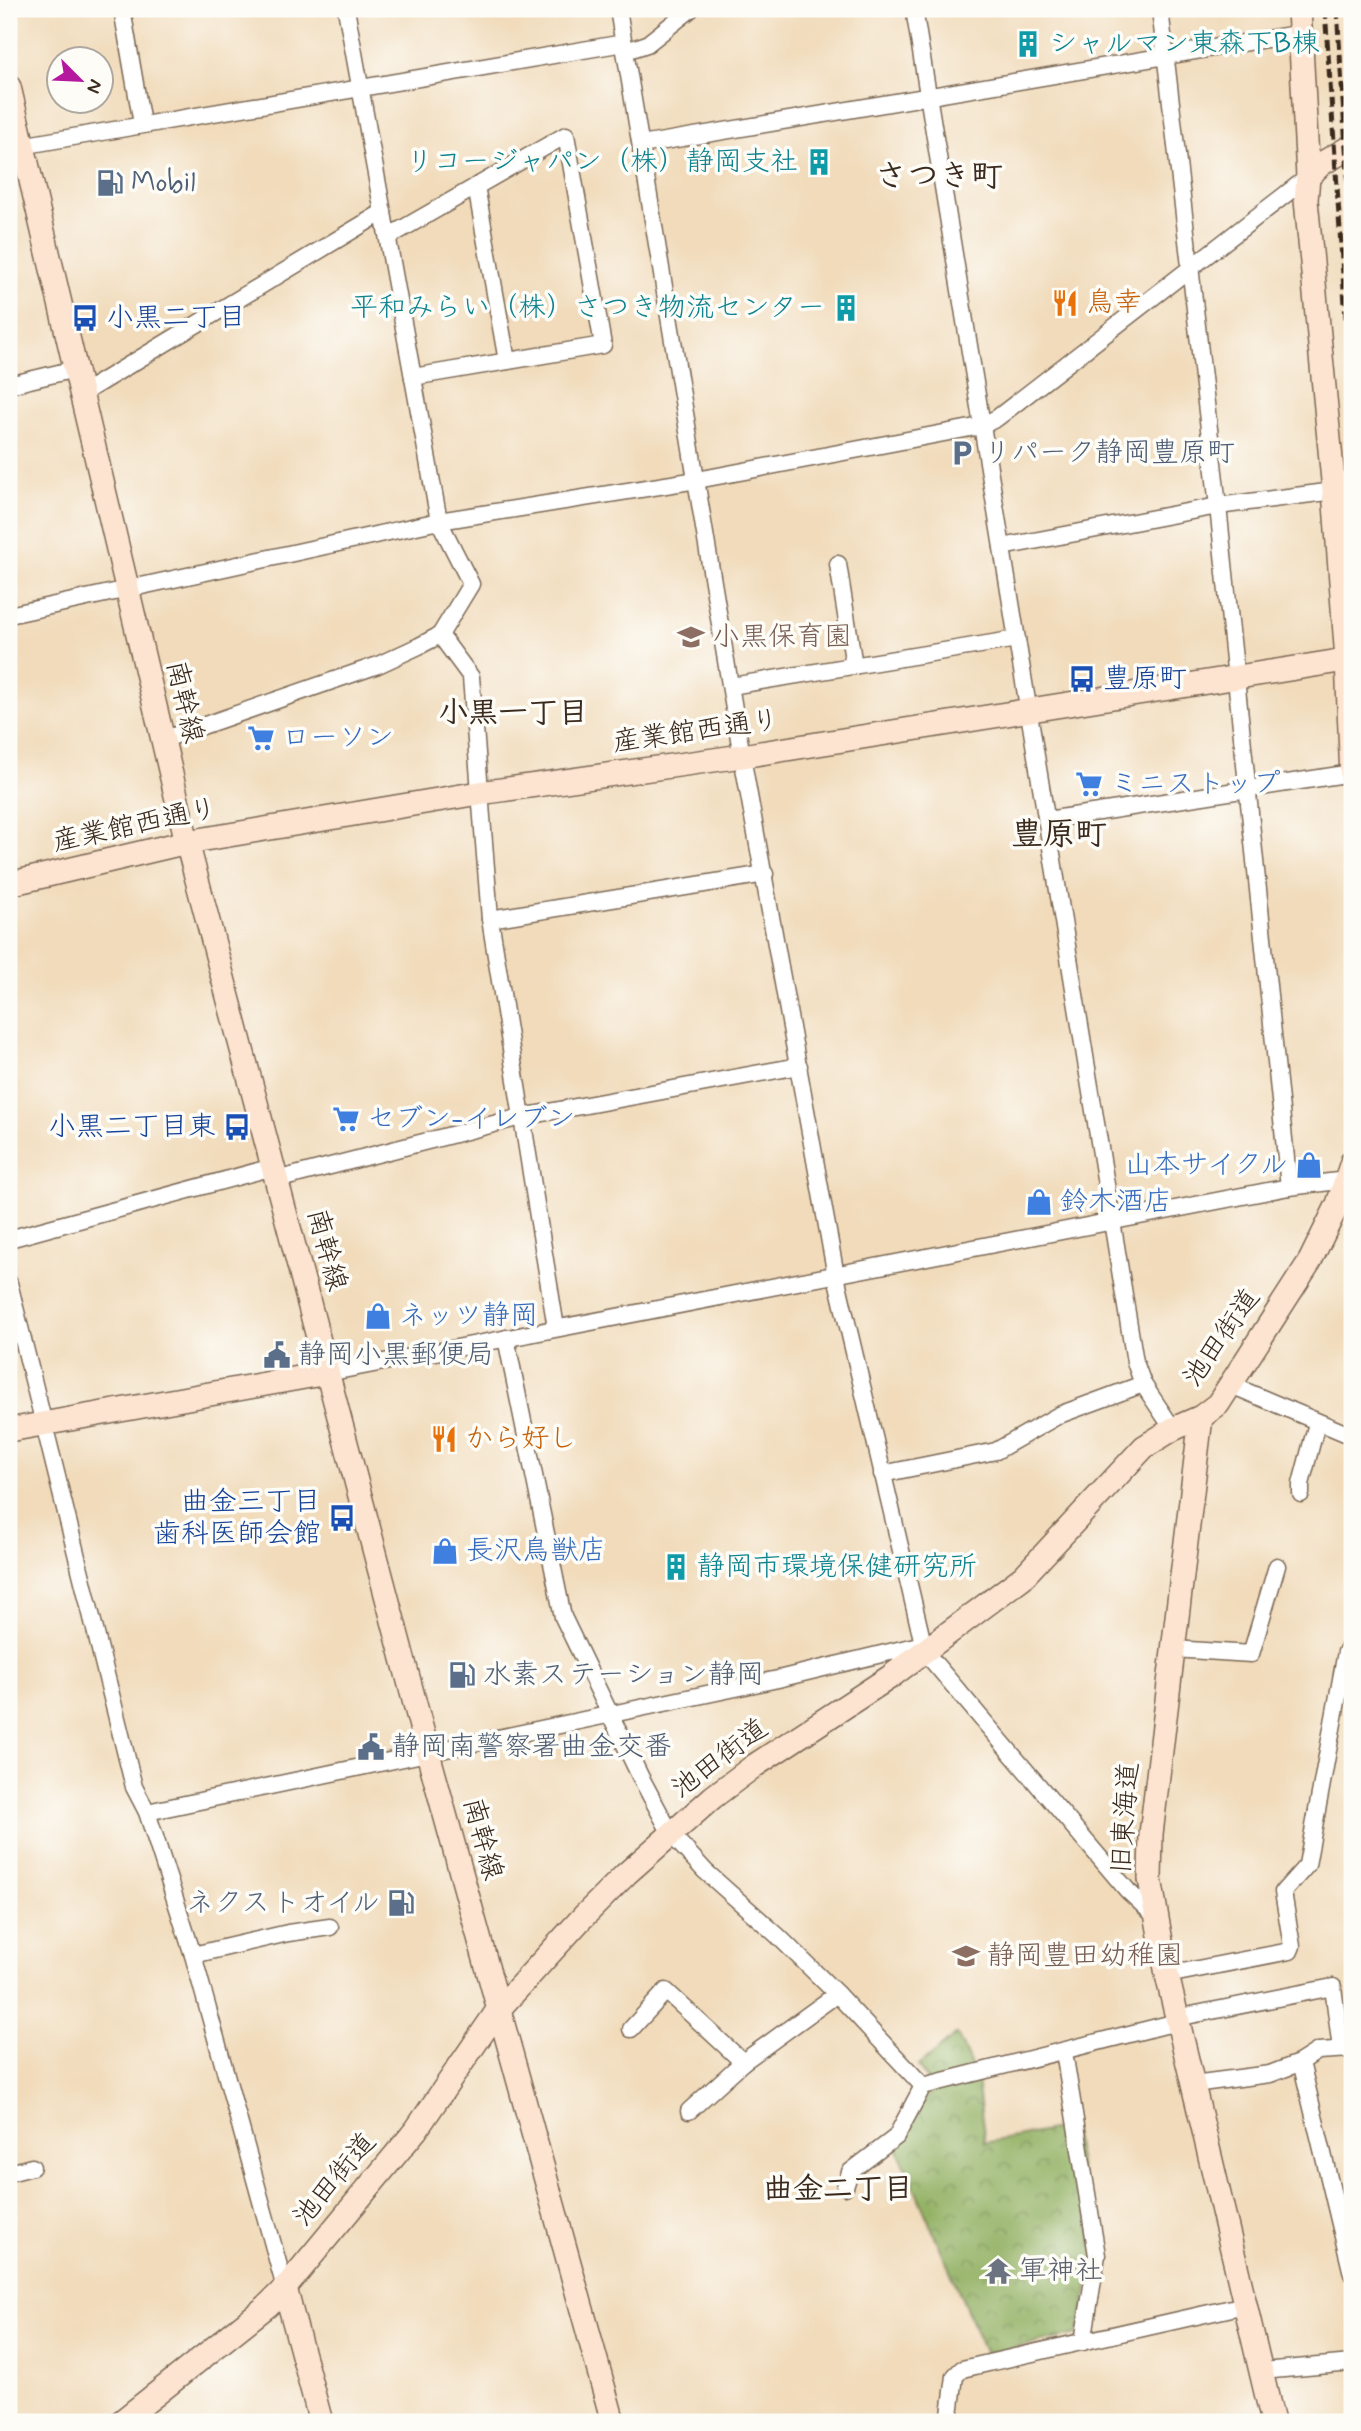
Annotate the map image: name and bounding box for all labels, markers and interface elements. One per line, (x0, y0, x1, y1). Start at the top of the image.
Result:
place label: シャルマン東森下B棟 (1049, 26, 1319, 63)
building icon: シャルマン東森下B棟 (1013, 29, 1043, 59)
north arrow (46, 46, 116, 116)
text: N (80, 75, 108, 97)
place label: リコージャパン（株）静岡支社 (405, 144, 798, 181)
building icon: リコージャパン（株）静岡支社 (804, 147, 834, 177)
district label: さつき町 (875, 156, 1003, 198)
place label: Mobil (131, 165, 196, 202)
fuel station icon: Mobil (95, 168, 125, 198)
place label: 鳥幸 (1086, 285, 1142, 322)
restaurant icon: 鳥幸 (1050, 288, 1080, 318)
place label: 平和みらい（株）さつき物流センター (350, 290, 825, 327)
building icon: 平和みらい（株）さつき物流センター (831, 293, 861, 323)
place label: 小黒二丁目 (106, 300, 246, 337)
bus stop icon: 小黒二丁目 (70, 303, 100, 333)
place label: リパーク静岡豊原町 (983, 435, 1235, 472)
parking icon: リパーク静岡豊原町 (947, 438, 977, 468)
place label: 小黒保育園 (712, 619, 852, 656)
school or university icon: 小黒保育園 (676, 622, 706, 652)
street label: 南幹線 (157, 657, 211, 747)
place label: 豊原町 (1103, 661, 1187, 698)
bus stop icon: 豊原町 (1067, 664, 1097, 694)
district label: 小黒一丁目 (438, 694, 588, 733)
street label: 産業館西通り (610, 702, 782, 762)
place label: ローソン (282, 720, 394, 757)
supermarket icon: ローソン (246, 723, 276, 753)
place label: ミニストップ (1110, 766, 1281, 803)
supermarket icon: ミニストップ (1074, 769, 1104, 799)
street label: 産業館西通り (49, 790, 221, 862)
district label: 豊原町 (1011, 814, 1107, 856)
place label: セブン-イレブン (367, 1101, 576, 1138)
supermarket icon: セブン-イレブン (331, 1104, 361, 1134)
place label: 小黒二丁目東 (48, 1109, 216, 1146)
bus stop icon: 小黒二丁目東 (222, 1112, 252, 1142)
place label: 山本サイクル (1124, 1147, 1288, 1184)
shop icon: 山本サイクル (1294, 1150, 1324, 1180)
place label: 鈴木酒店 (1060, 1184, 1172, 1221)
shop icon: 鈴木酒店 (1024, 1187, 1054, 1217)
street label: 南幹線 (297, 1205, 355, 1295)
street label: 池田街道 (1175, 1282, 1269, 1394)
place label: ネッツ静岡 (399, 1298, 538, 1335)
shop icon: ネッツ静岡 (363, 1301, 393, 1331)
place label: 静岡小黒郵便局 (298, 1337, 494, 1374)
public building icon: 静岡小黒郵便局 (262, 1340, 292, 1370)
place label: から好し (465, 1421, 577, 1458)
restaurant icon: から好し (429, 1424, 459, 1454)
place label: 曲金三丁目 歯科医師会館 (153, 1484, 321, 1553)
bus stop icon: 曲金三丁目 歯科医師会館 (327, 1503, 357, 1533)
place label: 長沢鳥獣店 (466, 1533, 606, 1570)
shop icon: 長沢鳥獣店 (430, 1536, 460, 1566)
place label: 静岡市環境保健研究所 (697, 1549, 977, 1586)
building icon: 静岡市環境保健研究所 (661, 1552, 691, 1582)
place label: 水素ステーション静岡 (483, 1657, 764, 1694)
fuel station icon: 水素ステーション静岡 (447, 1660, 477, 1690)
street label: 池田街道 (664, 1711, 776, 1807)
place label: 静岡南警察署曲金交番 (392, 1729, 672, 1766)
public building icon: 静岡南警察署曲金交番 (356, 1732, 386, 1762)
street label: 旧東海道 (1104, 1761, 1148, 1875)
street label: 南幹線 (453, 1794, 511, 1884)
place label: ネクストオイル (186, 1885, 380, 1922)
fuel station icon: ネクストオイル (386, 1888, 416, 1918)
place label: 静岡豊田幼稚園 (987, 1938, 1183, 1975)
school or university icon: 静岡豊田幼稚園 (951, 1941, 981, 1971)
street label: 池田街道 (285, 2125, 385, 2235)
district label: 曲金二丁目 (763, 2170, 913, 2209)
place label: 軍神社 (1019, 2253, 1103, 2290)
temple icon: 軍神社 (983, 2256, 1013, 2286)

